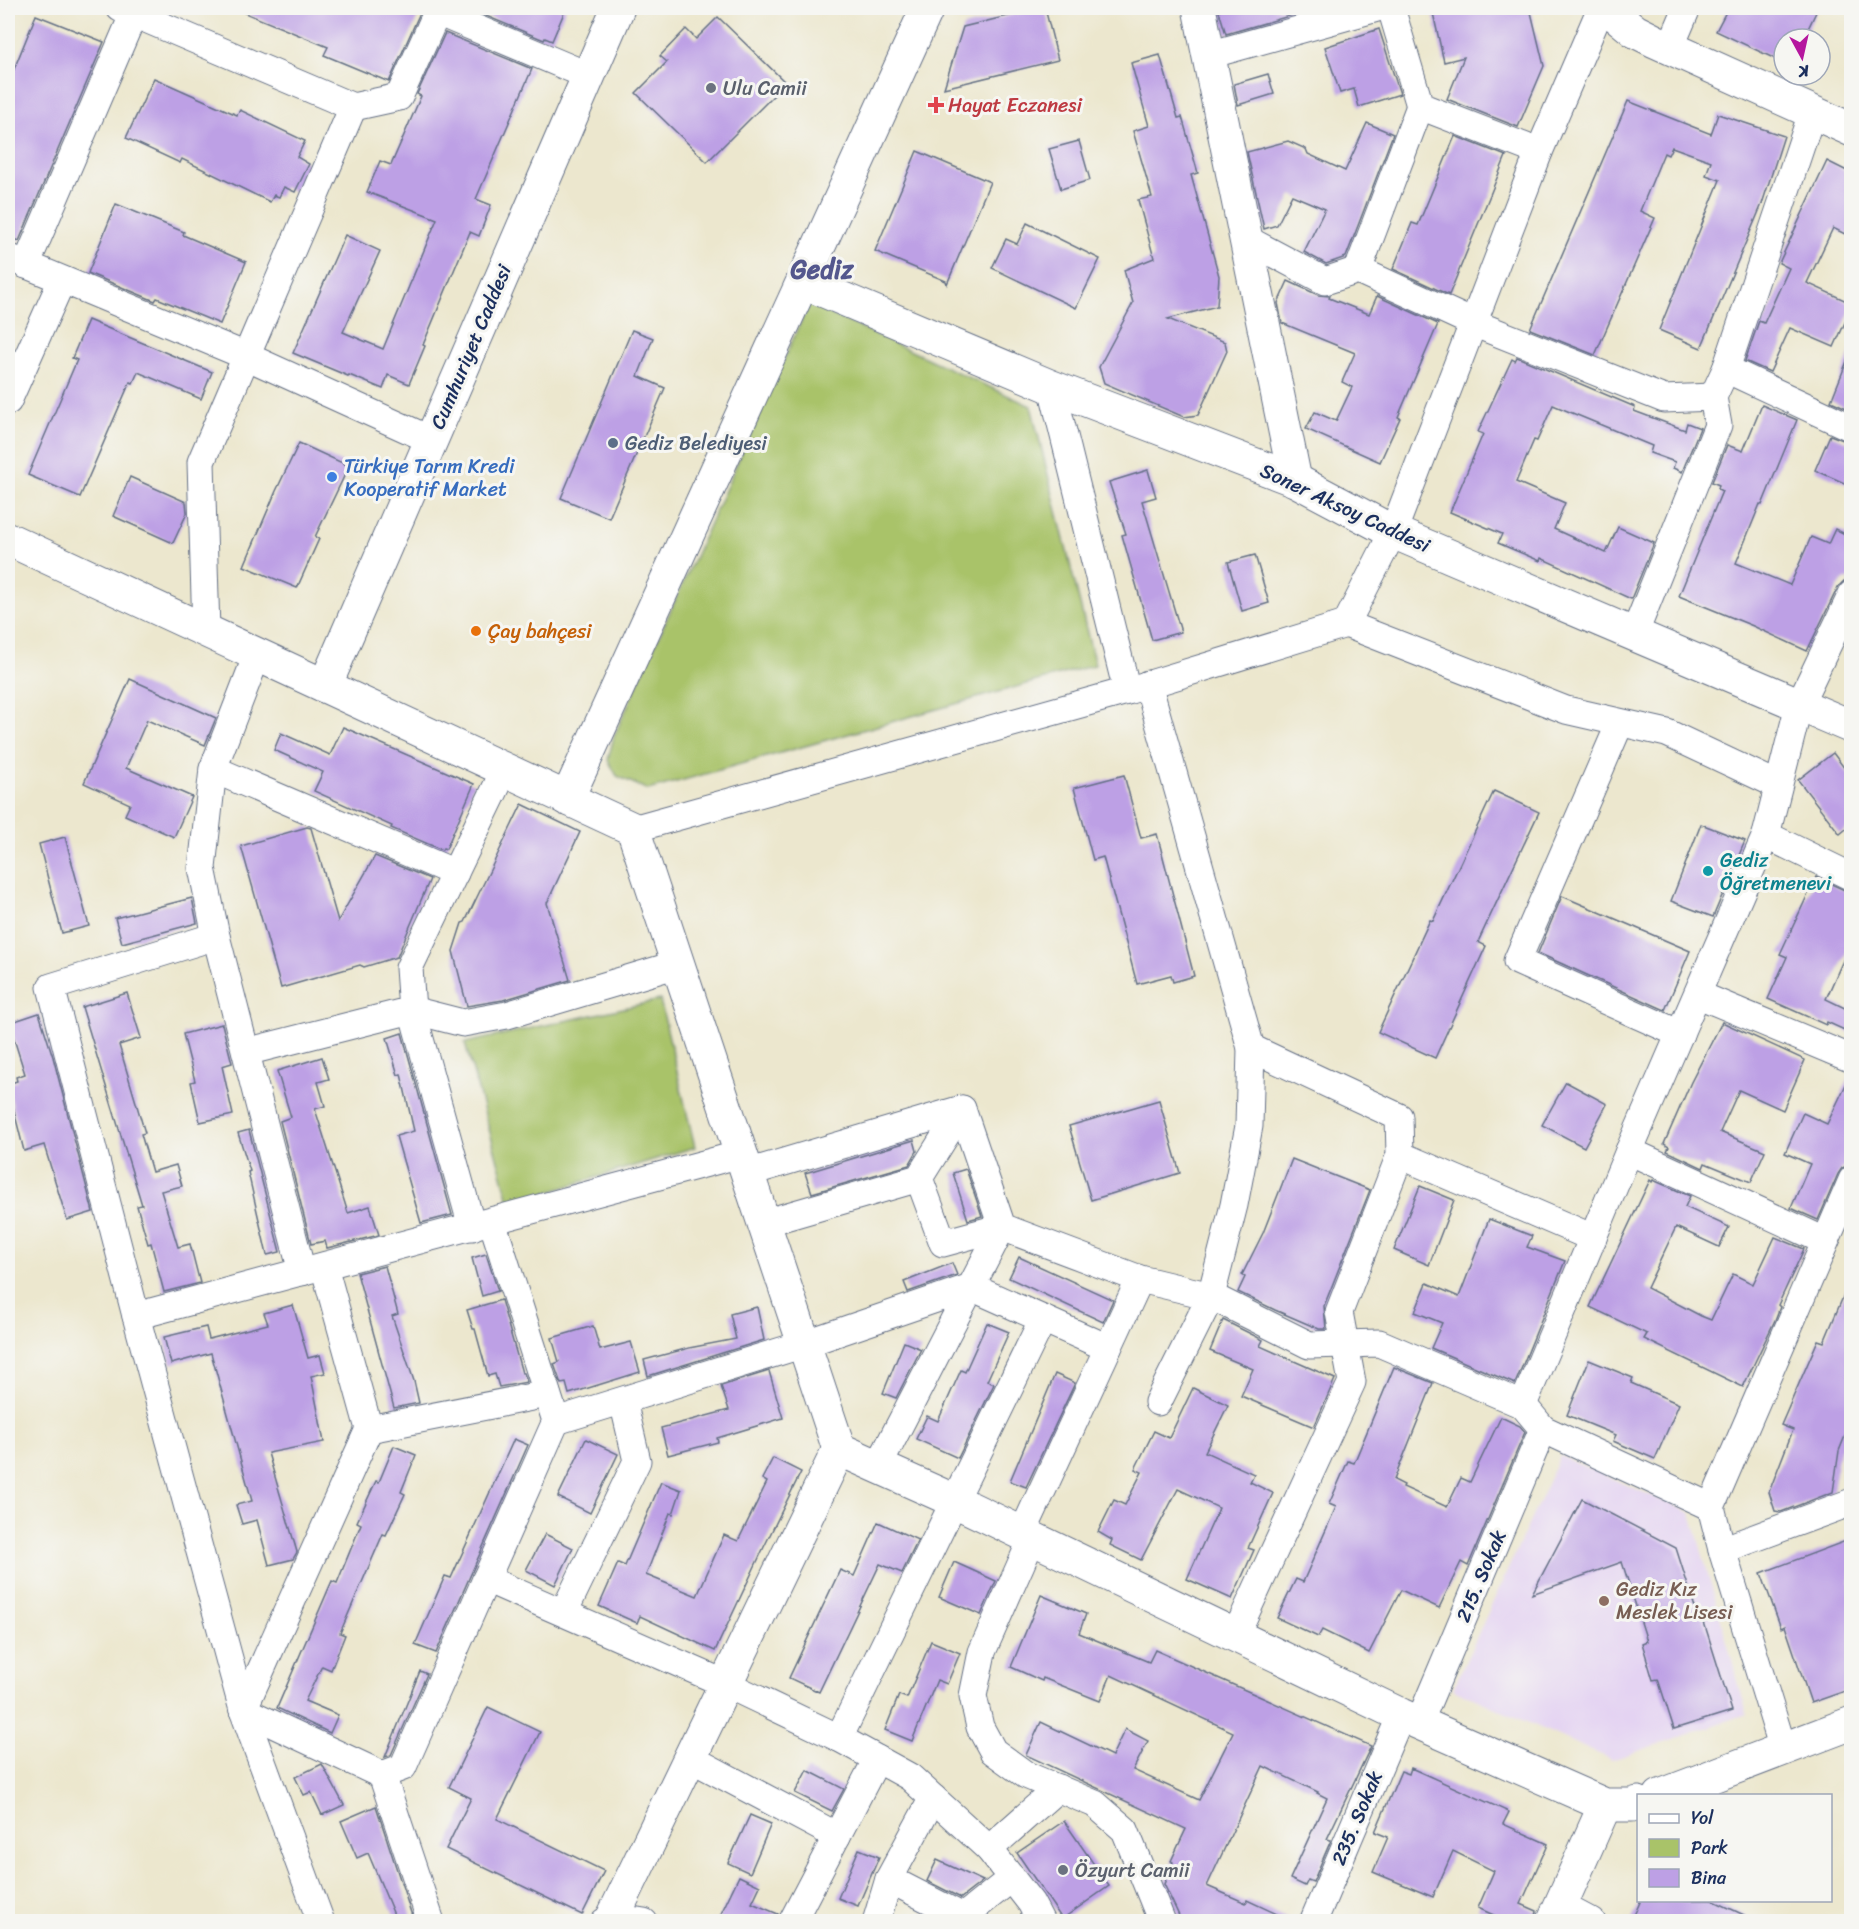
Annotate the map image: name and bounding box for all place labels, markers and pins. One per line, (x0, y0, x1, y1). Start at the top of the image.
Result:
place label: Ulu Camii (723, 71, 808, 106)
marker: Ulu Camii (704, 81, 718, 95)
place label: Hayat Eczanesi (948, 88, 1083, 123)
marker: Hayat Eczanesi (929, 98, 943, 112)
place label: Gediz Belediyesi (625, 426, 768, 461)
marker: Gediz Belediyesi (606, 436, 620, 450)
place label: Türkiye Tarım Kredi Kooperatif Market (344, 449, 516, 507)
marker: Türkiye Tarım Kredi Kooperatif Market (325, 470, 339, 484)
place label: Çay bahçesi (488, 614, 593, 649)
marker: Çay bahçesi (469, 624, 483, 638)
place label: Gediz Öğretmenevi (1720, 843, 1833, 901)
marker: Gediz Öğretmenevi (1701, 864, 1715, 878)
place label: Gediz Kız Meslek Lisesi (1616, 1572, 1734, 1630)
marker: Gediz Kız Meslek Lisesi (1597, 1594, 1611, 1608)
place label: Özyurt Camii (1075, 1853, 1191, 1888)
marker: Özyurt Camii (1056, 1863, 1070, 1877)

